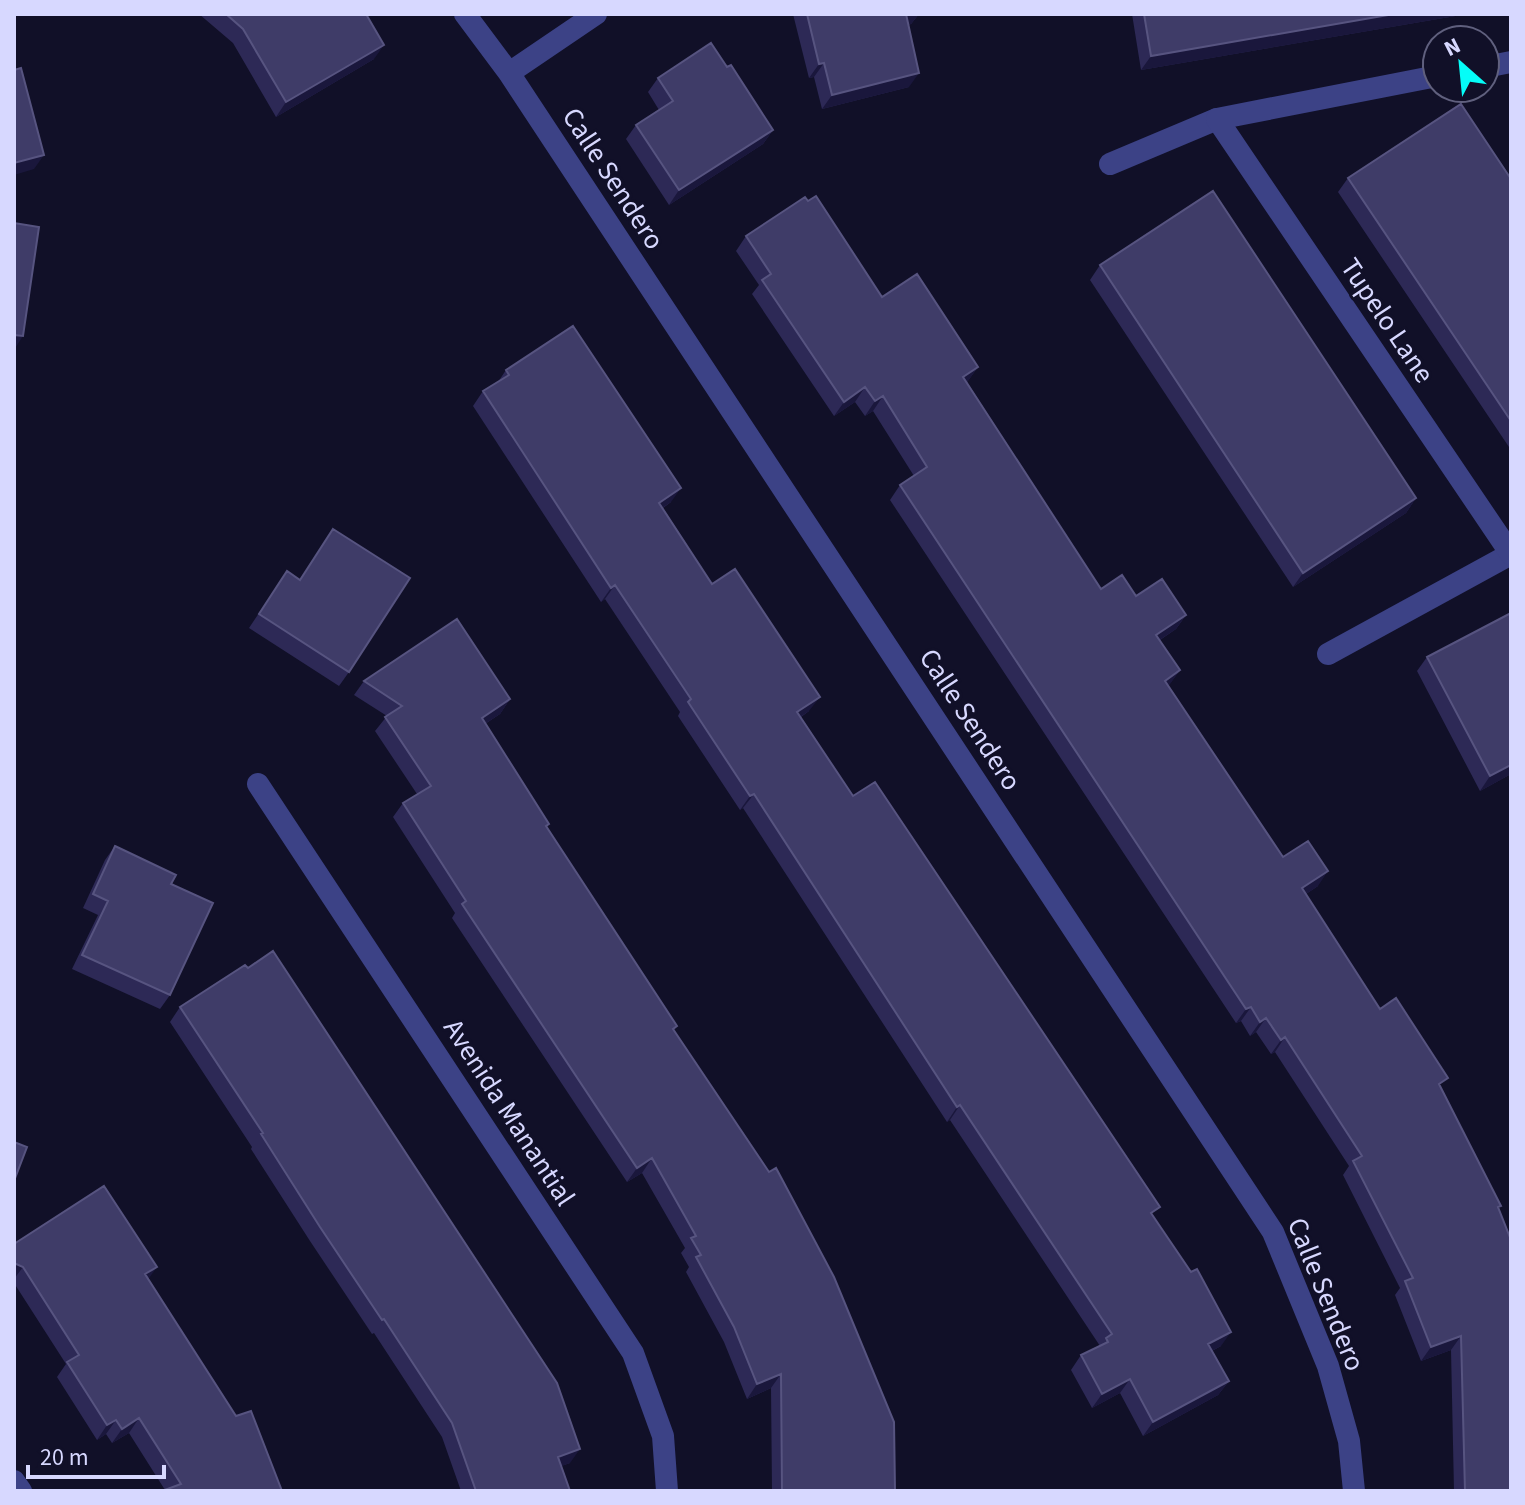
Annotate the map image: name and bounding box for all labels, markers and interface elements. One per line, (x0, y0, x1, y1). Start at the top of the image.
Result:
north arrow (1421, 24, 1501, 104)
text: N (1439, 29, 1466, 65)
street label: Calle Sendero (552, 100, 674, 257)
street label: Tupelo Lane (1331, 250, 1444, 391)
street label: Calle Sendero (909, 641, 1031, 798)
street label: Avenida Manantial (434, 1011, 585, 1214)
street label: Calle Sendero (1277, 1212, 1375, 1377)
scale bar (28, 1429, 164, 1479)
text: 20 m (40, 1440, 89, 1475)

